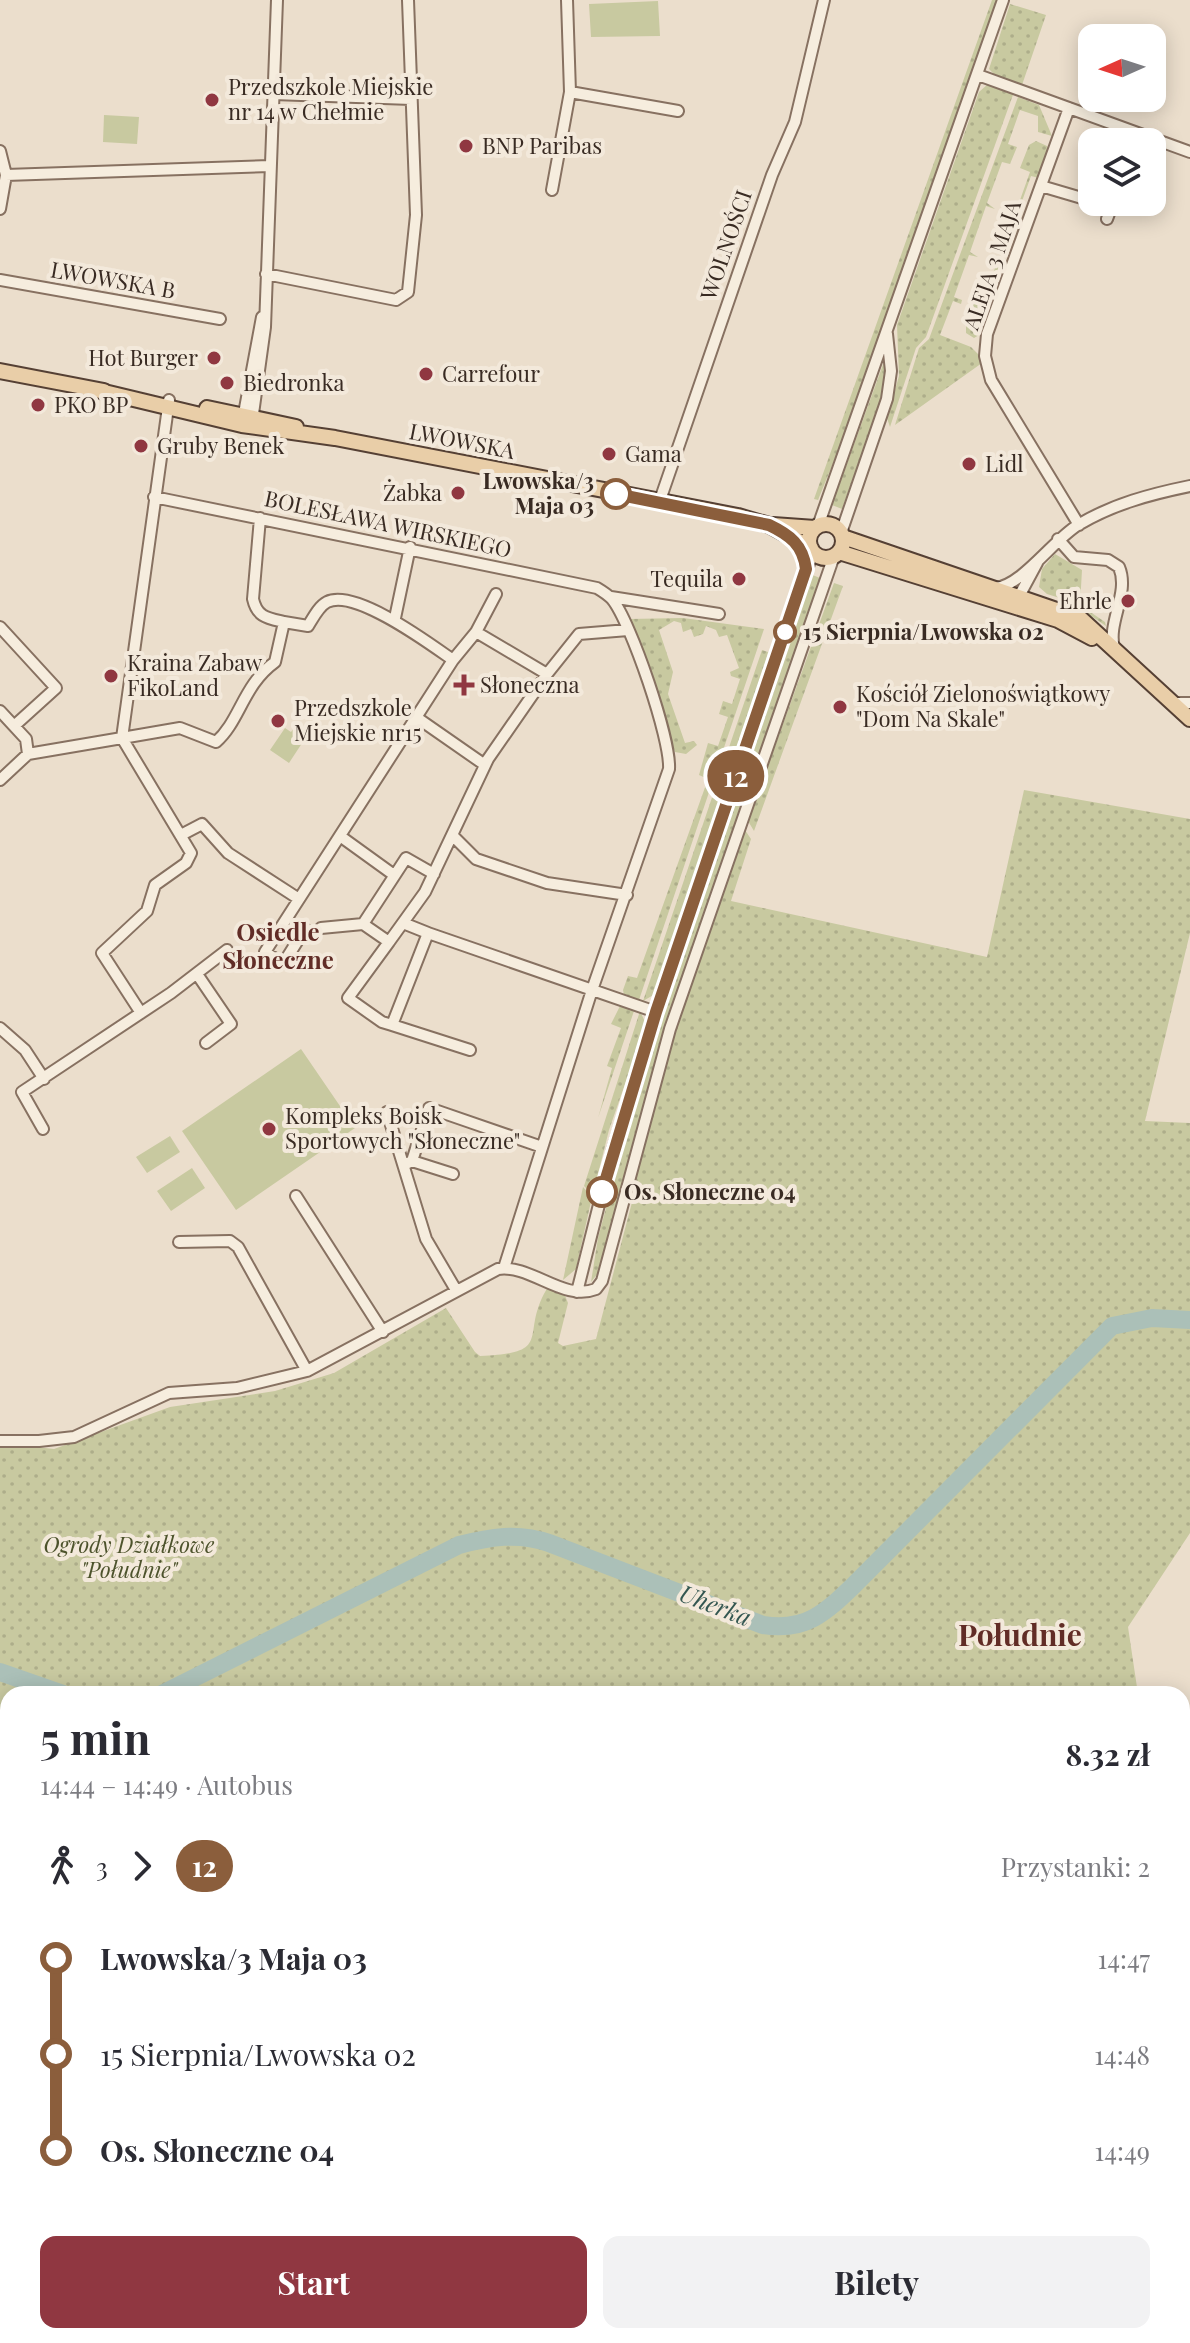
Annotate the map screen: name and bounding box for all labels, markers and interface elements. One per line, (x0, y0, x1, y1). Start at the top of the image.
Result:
north arrow (1078, 24, 1166, 112)
map controls (1078, 24, 1166, 216)
place label: Przedszkole Miejskie nr 14 w Chełmie (228, 71, 433, 126)
marker: Przedszkole Miejskie nr 14 w Chełmie (203, 91, 221, 109)
button: layers (1078, 128, 1166, 216)
place label: BNP Paribas (482, 130, 602, 160)
marker: BNP Paribas (457, 137, 475, 155)
street label: WOLNOŚCI (692, 186, 758, 305)
street label: ALEJA 3 MAJA (955, 196, 1027, 334)
street label: LWOWSKA B (48, 253, 178, 305)
place label: Hot Burger (88, 342, 198, 372)
marker: Hot Burger (205, 349, 223, 367)
place label: Carrefour (442, 358, 540, 388)
marker: Carrefour (417, 365, 435, 383)
place label: Biedronka (243, 367, 344, 397)
marker: Biedronka (218, 374, 236, 392)
place label: PKO BP (54, 389, 129, 419)
marker: PKO BP (29, 396, 47, 414)
street label: LWOWSKA (407, 415, 518, 465)
place label: Gruby Benek (157, 430, 284, 460)
marker: Gruby Benek (132, 437, 150, 455)
place label: Gama (625, 438, 682, 468)
marker: Gama (600, 445, 618, 463)
place label: Lidl (985, 448, 1023, 478)
marker: Lidl (960, 455, 978, 473)
place label: Lwowska/3 Maja 03 (483, 465, 594, 520)
place label: Żabka (383, 477, 442, 507)
marker: Lwowska/3 Maja 03 (601, 479, 631, 509)
street label: BOLESŁAWA WIRSKIEGO (262, 482, 514, 564)
marker: Żabka (449, 484, 467, 502)
place label: Tequila (650, 563, 723, 593)
marker: Tequila (730, 570, 748, 588)
place label: Ehrle (1059, 585, 1112, 615)
marker: Ehrle (1119, 592, 1137, 610)
place label: 15 Sierpnia/Lwowska 02 (803, 616, 1044, 646)
marker: 15 Sierpnia/Lwowska 02 (774, 621, 796, 643)
place label: Kraina Zabaw FikoLand (127, 647, 262, 702)
marker: Kraina Zabaw FikoLand (102, 667, 120, 685)
place label: Słoneczna (480, 669, 580, 699)
marker: Słoneczna (455, 676, 473, 694)
place label: Kościół Zielonoświątkowy "Dom Na Skale" (856, 678, 1110, 733)
place label: Przedszkole Miejskie nr15 (294, 692, 422, 747)
marker: Kościół Zielonoświątkowy "Dom Na Skale" (831, 698, 849, 716)
marker: Przedszkole Miejskie nr15 (269, 712, 287, 730)
line badge: 12 (700, 750, 772, 802)
text: 12 (723, 757, 749, 794)
district label: Osiedle Słoneczne (222, 915, 334, 975)
place label: Kompleks Boisk Sportowych "Słoneczne" (285, 1100, 520, 1155)
marker: Kompleks Boisk Sportowych "Słoneczne" (260, 1120, 278, 1138)
place label: Os. Słoneczne 04 (624, 1176, 796, 1206)
marker: Os. Słoneczne 04 (587, 1177, 617, 1207)
park label: Ogrody Działkowe "Południe" (44, 1529, 215, 1584)
water label: Uherka (675, 1576, 756, 1632)
district label: Południe (958, 1614, 1082, 1654)
text: 5 min (40, 1707, 150, 1766)
text: 8.32 zł (1065, 1734, 1150, 1774)
text: 14:44 – 14:49 · Autobus (40, 1767, 293, 1802)
icon: walk (40, 1844, 84, 1888)
icon: forward (120, 1844, 164, 1888)
text: 12 (192, 1847, 217, 1884)
text: 3 (96, 1849, 108, 1884)
text: Przystanki: 2 (1001, 1849, 1150, 1884)
text: Lwowska/3 Maja 03 (100, 1938, 367, 1978)
text: 14:47 (1098, 1941, 1150, 1976)
text: 15 Sierpnia/Lwowska 02 (100, 2034, 416, 2074)
text: 14:48 (1094, 2037, 1150, 2072)
text: Os. Słoneczne 04 (100, 2130, 334, 2170)
text: 14:49 (1095, 2133, 1150, 2168)
button: Start (40, 2236, 587, 2328)
button: Bilety (603, 2236, 1150, 2328)

